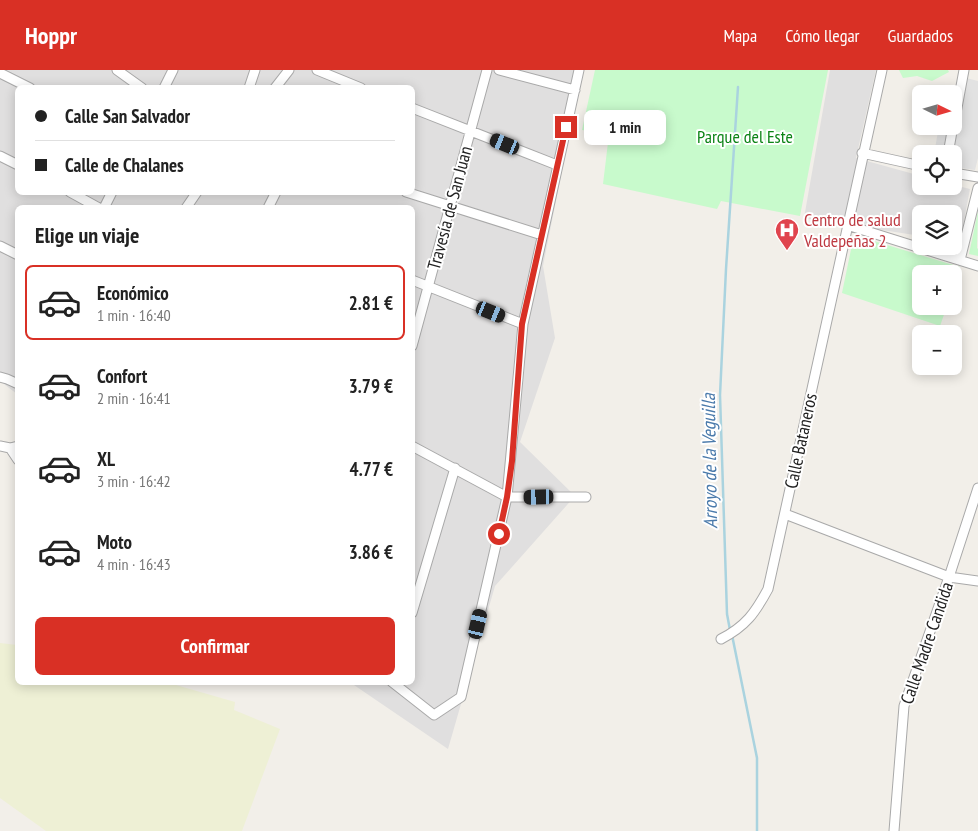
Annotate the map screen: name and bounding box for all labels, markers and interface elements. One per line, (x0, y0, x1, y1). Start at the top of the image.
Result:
text: Hoppr (25, 20, 77, 51)
text: Mapa (723, 24, 757, 47)
text: Cómo llegar (785, 24, 860, 47)
text: Guardados (888, 24, 953, 47)
north arrow (912, 85, 962, 135)
map controls (912, 85, 962, 375)
text: Calle San Salvador (65, 104, 190, 128)
callout: 1 min (584, 110, 666, 144)
route end (555, 116, 577, 138)
text: 1 min (609, 117, 641, 137)
park label: Parque del Este (697, 125, 793, 148)
car (488, 131, 521, 157)
street label: Travesía de San Juan (422, 144, 477, 272)
button: locate (912, 145, 962, 195)
text: Calle de Chalanes (65, 153, 184, 177)
button: layers (912, 205, 962, 255)
place label: Centro de salud Valdepeñas 2 (803, 208, 901, 252)
hospital icon: Centro de salud Valdepeñas 2 (774, 217, 800, 251)
text: Elige un viaje (35, 221, 139, 249)
button: + (912, 265, 962, 315)
icon: car (37, 280, 82, 325)
text: Económico (97, 281, 169, 305)
text: 2.81 € (349, 291, 393, 315)
car (474, 299, 507, 325)
text: 1 min · 16:40 (97, 305, 171, 325)
button: − (912, 325, 962, 375)
icon: car (37, 363, 82, 408)
text: Confort (97, 364, 147, 388)
text: 3.79 € (349, 374, 393, 398)
text: 2 min · 16:41 (97, 388, 171, 408)
street label: Calle Bataneros (779, 391, 822, 491)
water label: Arroyo de la Veguilla (696, 392, 722, 529)
icon: car (37, 446, 82, 491)
text: XL (97, 447, 115, 471)
text: 4.77 € (350, 457, 393, 481)
text: 3 min · 16:42 (97, 471, 171, 491)
car (523, 489, 554, 505)
route start (488, 523, 510, 545)
icon: car (37, 529, 82, 574)
text: Moto (97, 530, 132, 554)
text: 3.86 € (349, 540, 393, 564)
text: 4 min · 16:43 (97, 554, 171, 574)
street label: Calle Madre Candida (895, 579, 958, 707)
car (467, 608, 488, 640)
button: Confirmar (35, 617, 395, 675)

